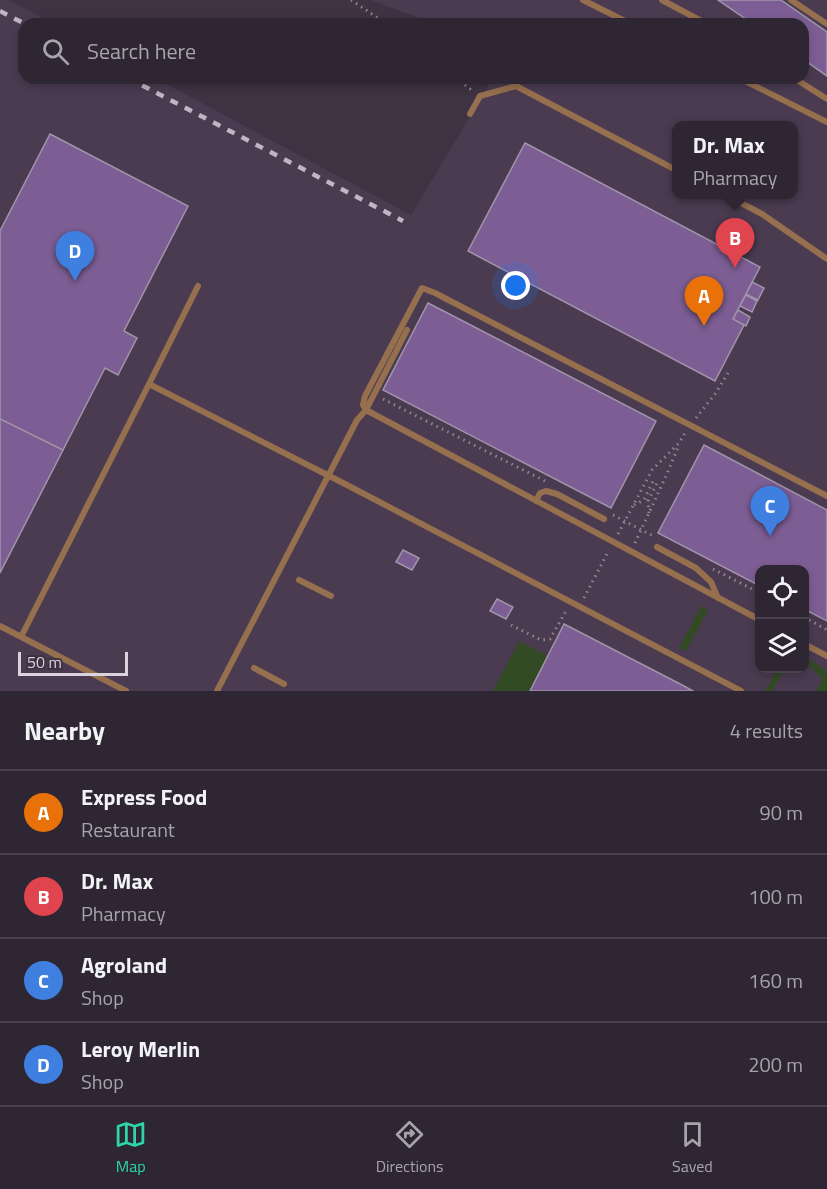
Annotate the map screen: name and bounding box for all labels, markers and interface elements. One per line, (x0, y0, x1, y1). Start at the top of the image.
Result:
search box (18, 18, 809, 84)
text: Search here (87, 34, 196, 68)
icon: search (39, 35, 72, 68)
popup (672, 121, 798, 199)
text: Dr. Max (693, 128, 765, 162)
text: Pharmacy (693, 162, 777, 193)
pin: B (716, 218, 754, 268)
pin: D (56, 232, 94, 281)
your location (501, 271, 530, 300)
pin: A (684, 276, 724, 326)
pin: C (750, 486, 790, 536)
map controls (755, 565, 809, 673)
button: locate (755, 565, 809, 619)
button: layers (755, 619, 809, 673)
scale bar (18, 649, 128, 676)
text: 50 m (27, 650, 62, 674)
text: Nearby (24, 711, 105, 750)
text: 4 results (730, 715, 803, 746)
text: Express Food (81, 780, 207, 814)
text: A (37, 797, 50, 828)
text: 90 m (759, 797, 803, 828)
text: Restaurant (81, 814, 175, 845)
text: Dr. Max (81, 864, 153, 898)
text: B (37, 881, 50, 912)
text: 100 m (748, 881, 803, 912)
text: Pharmacy (81, 898, 166, 929)
text: Agroland (81, 948, 167, 982)
text: C (38, 965, 49, 996)
text: 160 m (748, 965, 803, 996)
text: Shop (81, 982, 124, 1013)
text: Leroy Merlin (81, 1032, 200, 1066)
text: D (37, 1049, 50, 1080)
text: 200 m (748, 1049, 803, 1080)
text: Shop (81, 1066, 124, 1097)
tab: Map (114, 1118, 147, 1178)
tab: Directions (376, 1118, 444, 1178)
tab: Saved (672, 1118, 713, 1178)

